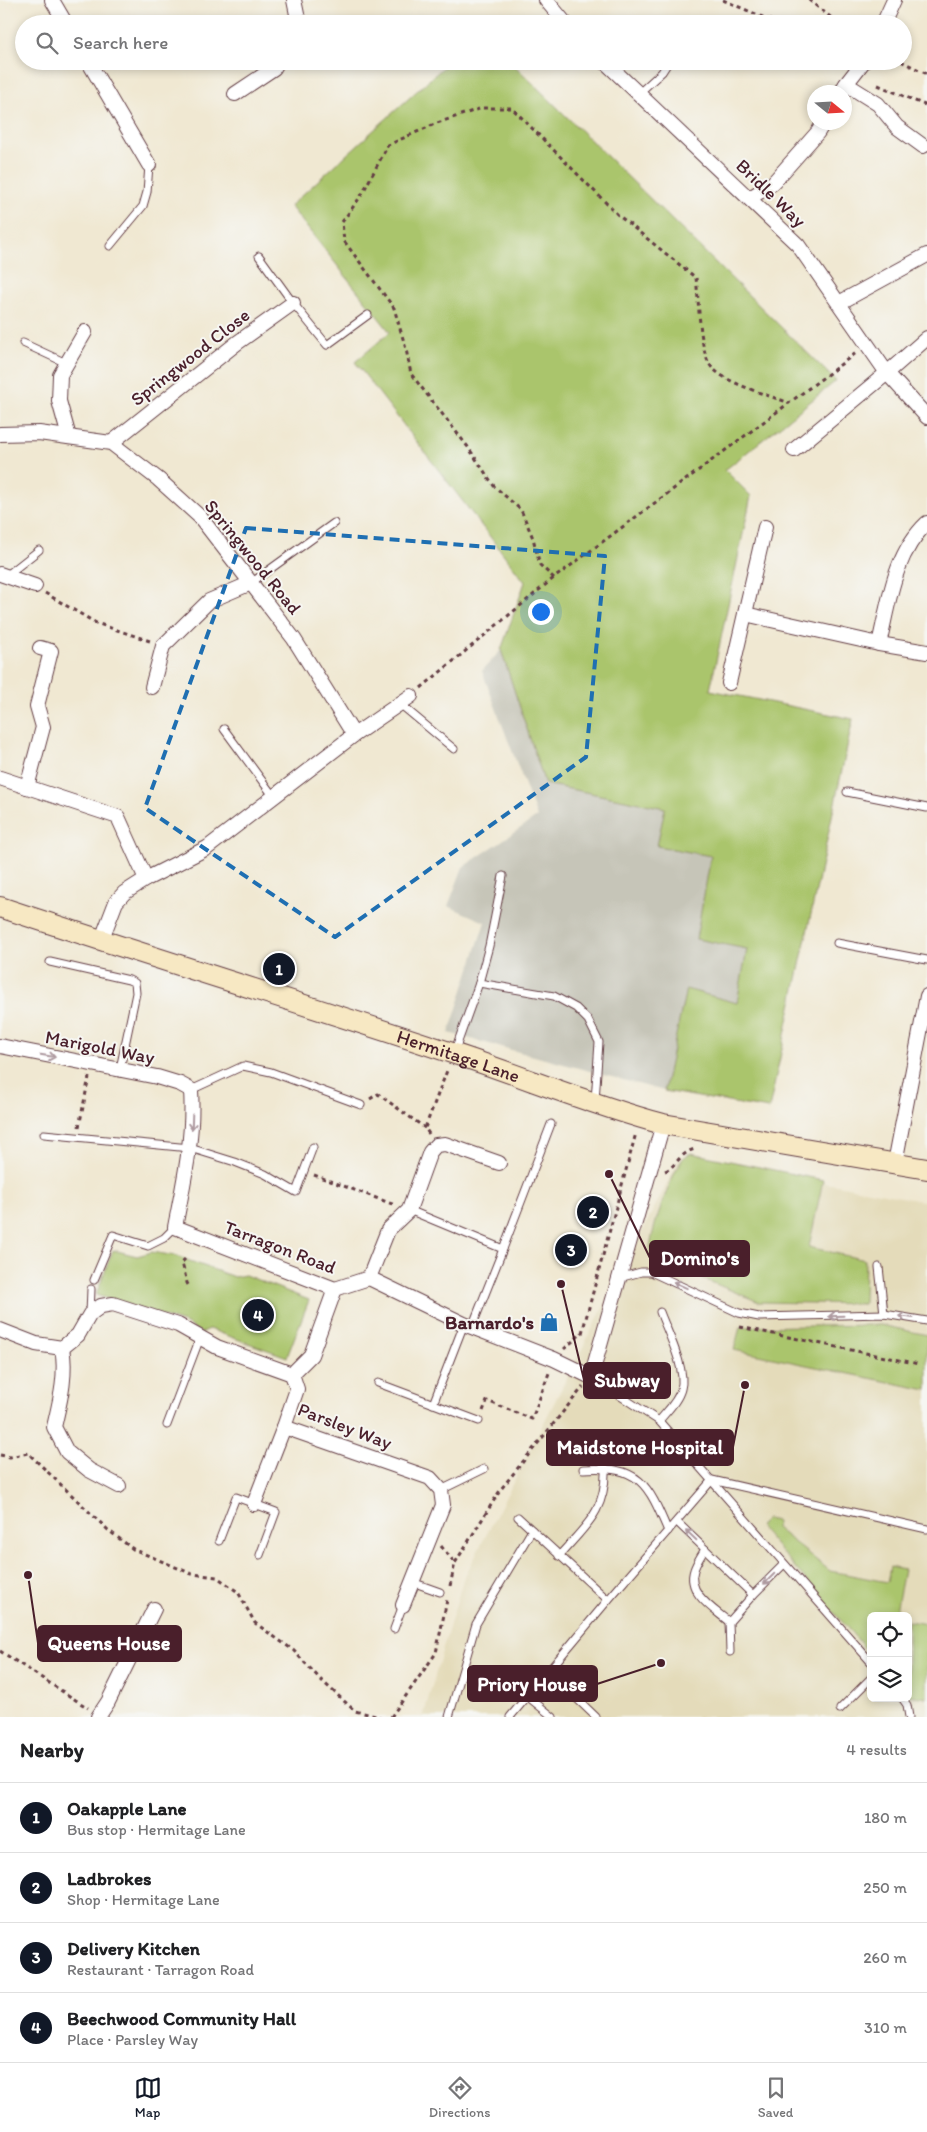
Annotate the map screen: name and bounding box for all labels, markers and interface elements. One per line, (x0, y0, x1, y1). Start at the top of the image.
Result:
search box (15, 15, 912, 70)
icon: search (33, 29, 61, 57)
text: Search here (73, 31, 168, 54)
north arrow (807, 85, 852, 130)
street label: Bridle Way (731, 154, 811, 232)
street label: Springwood Close (126, 303, 254, 411)
street label: Springwood Road (200, 495, 307, 619)
your location (528, 599, 554, 625)
pin: 1 (263, 950, 295, 988)
street label: Hermitage Lane (394, 1024, 523, 1087)
street label: Marigold Way (43, 1025, 157, 1069)
one-way arrow (39, 1051, 55, 1061)
one-way arrow (187, 1114, 197, 1130)
pin: 2 (577, 1193, 609, 1231)
street label: Tarragon Road (221, 1215, 339, 1279)
pin: 3 (555, 1231, 587, 1269)
callout: Domino's (650, 1241, 749, 1276)
text: Domino's (661, 1246, 739, 1270)
one-way arrow (673, 1280, 688, 1290)
pin: 4 (242, 1296, 274, 1334)
place label: Barnardo's (445, 1311, 535, 1334)
shop icon: Barnardo's (538, 1311, 560, 1333)
one-way arrow (828, 1311, 844, 1320)
one-way arrow (898, 1312, 914, 1322)
callout: Subway (584, 1363, 670, 1398)
text: Subway (594, 1368, 660, 1393)
street label: Parsley Way (295, 1398, 395, 1454)
callout: Maidstone Hospital (547, 1430, 733, 1465)
text: Maidstone Hospital (557, 1435, 724, 1460)
one-way arrow (685, 1529, 697, 1541)
one-way arrow (763, 1573, 775, 1585)
map controls (867, 1612, 912, 1702)
button: locate (867, 1612, 912, 1657)
callout: Queens House (38, 1626, 181, 1661)
text: Queens House (47, 1631, 171, 1655)
button: layers (867, 1657, 912, 1702)
callout: Priory House (468, 1666, 597, 1701)
text: Priory House (477, 1672, 587, 1697)
text: Nearby (20, 1737, 84, 1762)
text: 4 results (846, 1740, 907, 1759)
text: Oakapple Lane (67, 1797, 187, 1820)
text: 1 (32, 1808, 40, 1827)
text: 180 m (864, 1808, 907, 1827)
text: Bus stop · Hermitage Lane (67, 1820, 246, 1839)
text: Ladbrokes (67, 1867, 152, 1890)
text: 2 (32, 1878, 40, 1897)
text: 250 m (863, 1878, 907, 1897)
text: Shop · Hermitage Lane (67, 1890, 220, 1909)
text: Delivery Kitchen (67, 1937, 200, 1960)
text: 3 (32, 1948, 40, 1967)
text: 260 m (863, 1948, 907, 1967)
text: Restaurant · Tarragon Road (67, 1960, 254, 1979)
text: Beechwood Community Hall (67, 2007, 296, 2030)
text: 4 (31, 2018, 41, 2037)
text: 310 m (864, 2018, 907, 2037)
text: Place · Parsley Way (67, 2030, 198, 2049)
tab: Map (134, 2074, 162, 2121)
tab: Directions (429, 2074, 490, 2121)
tab: Saved (758, 2074, 793, 2121)

